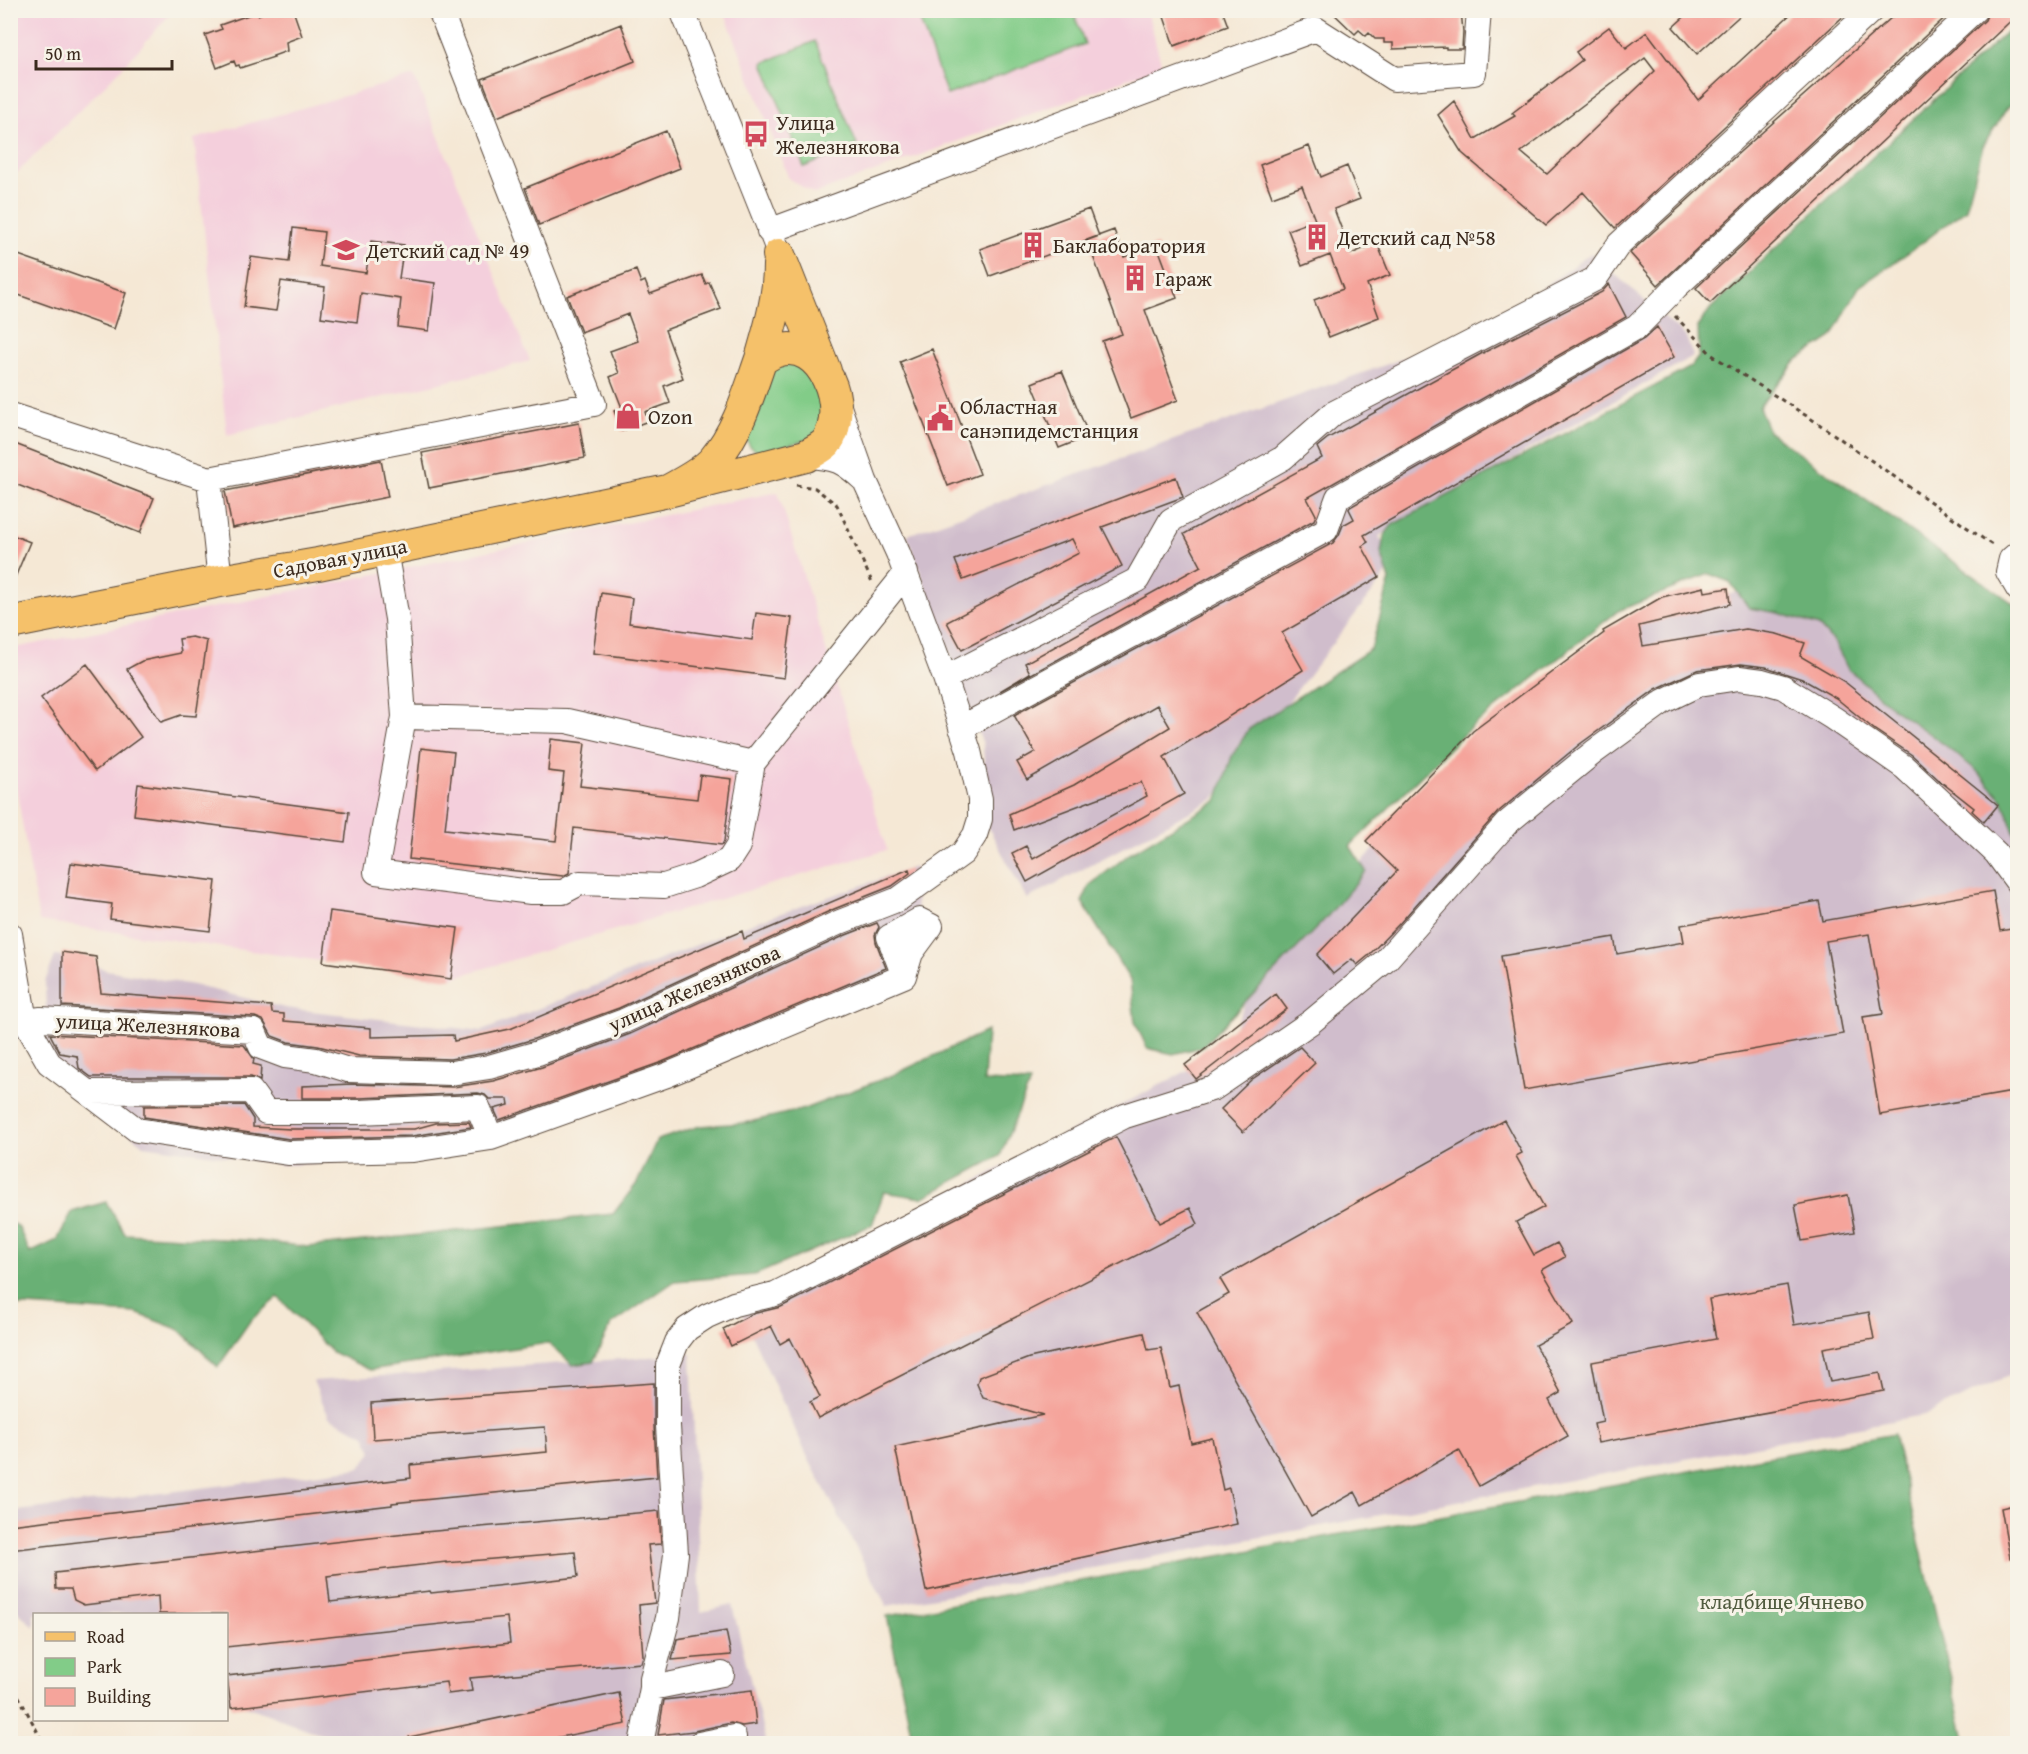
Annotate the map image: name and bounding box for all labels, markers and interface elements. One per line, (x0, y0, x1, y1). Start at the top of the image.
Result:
scale bar (36, 33, 172, 71)
text: 50 m (45, 40, 81, 67)
place label: Улица Железнякова (775, 107, 900, 162)
bus stop icon: Улица Железнякова (741, 119, 771, 149)
building icon: Детский сад №58 (1302, 222, 1332, 252)
place label: Детский сад №58 (1336, 222, 1496, 253)
building icon: Баклаборатория (1018, 230, 1048, 260)
place label: Баклаборатория (1053, 230, 1206, 261)
school or university icon: Детский сад № 49 (331, 235, 361, 265)
place label: Детский сад № 49 (365, 235, 529, 266)
building icon: Гараж (1120, 263, 1150, 293)
place label: Гараж (1155, 263, 1213, 294)
place label: Областная санэпидемстанция (960, 391, 1139, 446)
shop icon: Ozon (613, 401, 643, 431)
place label: Ozon (648, 401, 693, 432)
public building icon: Областная санэпидемстанция (925, 403, 955, 433)
street label: Садовая улица (270, 530, 410, 586)
street label: улица Железнякова (602, 936, 785, 1040)
street label: улица Железнякова (54, 1005, 241, 1045)
park label: кладбище Ячнево (1700, 1586, 1864, 1617)
legend (33, 1613, 228, 1721)
text: Road (87, 1623, 125, 1650)
text: Park (87, 1653, 123, 1680)
text: Building (87, 1683, 151, 1710)

